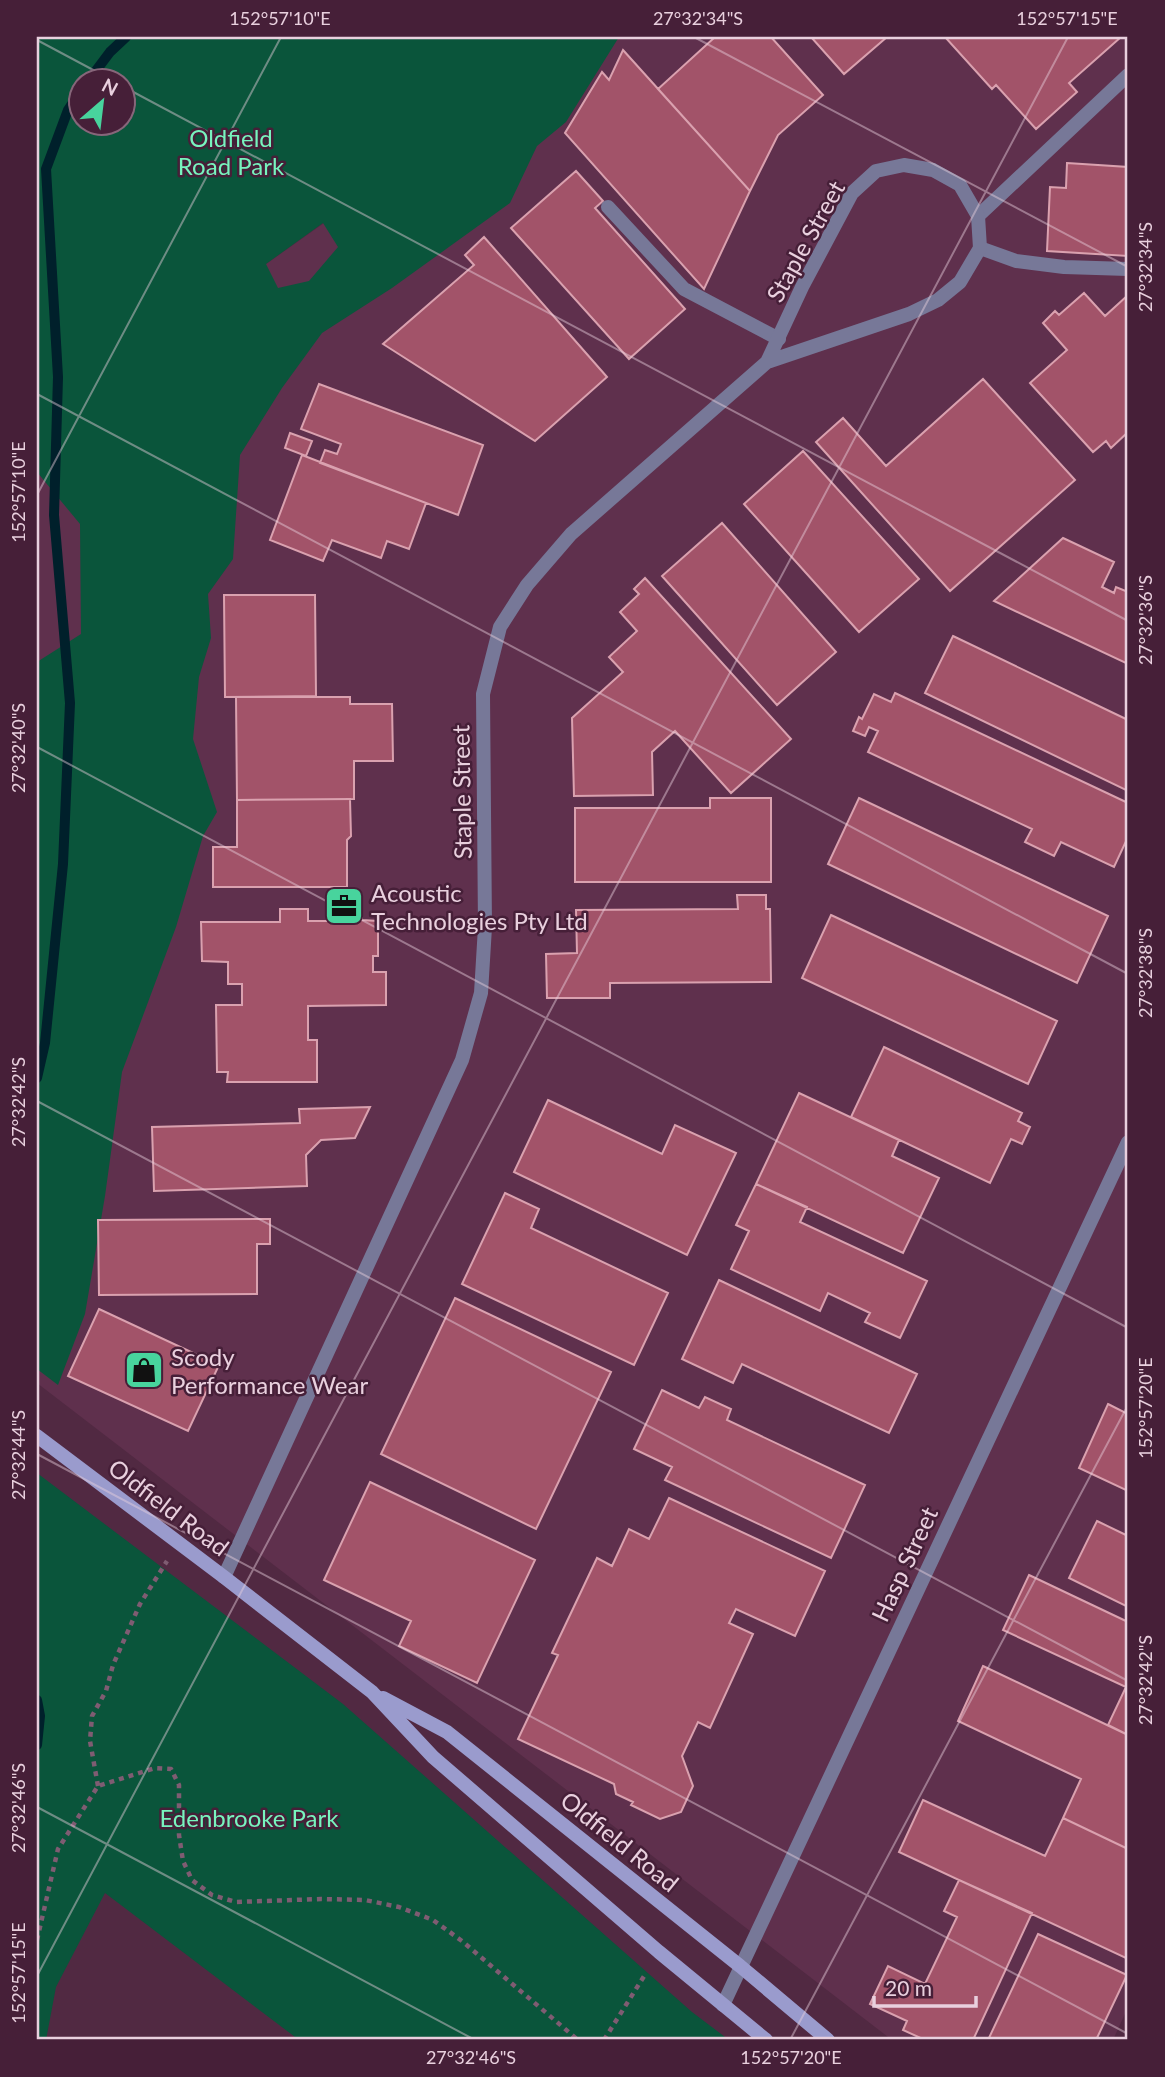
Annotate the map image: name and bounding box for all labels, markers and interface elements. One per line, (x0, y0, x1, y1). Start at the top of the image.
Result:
text: 152°57'10"E (229, 7, 331, 29)
text: 27°32'34"S (653, 7, 743, 29)
text: 152°57'15"E (1016, 7, 1118, 29)
north arrow (66, 66, 136, 136)
text: N (98, 73, 122, 100)
park label: Oldfield Road Park (178, 123, 285, 180)
street label: Staple Street (760, 175, 850, 307)
text: 27°32'34"S (1134, 222, 1156, 312)
text: 152°57'10"E (7, 441, 29, 543)
text: 27°32'36"S (1134, 575, 1156, 665)
text: 27°32'40"S (7, 703, 29, 793)
street label: Staple Street (445, 724, 477, 859)
place label: Acoustic Technologies Pty Ltd (371, 878, 588, 935)
office icon: Acoustic Technologies Pty Ltd (323, 885, 365, 927)
text: 27°32'38"S (1134, 928, 1156, 1018)
text: 27°32'42"S (7, 1057, 29, 1147)
place label: Scody Performance Wear (171, 1342, 368, 1399)
shop icon: Scody Performance Wear (123, 1349, 165, 1391)
text: 152°57'20"E (1134, 1357, 1156, 1459)
text: 27°32'44"S (7, 1410, 29, 1500)
street label: Oldfield Road (103, 1452, 235, 1562)
street label: Hasp Street (865, 1502, 943, 1626)
text: 27°32'42"S (1134, 1635, 1156, 1725)
text: 27°32'46"S (7, 1763, 29, 1853)
street label: Oldfield Road (555, 1785, 685, 1897)
park label: Edenbrooke Park (160, 1803, 339, 1832)
text: 152°57'15"E (7, 1922, 29, 2024)
scale bar (874, 1965, 976, 2009)
text: 20 m (885, 1975, 932, 2000)
text: 27°32'46"S (426, 2046, 516, 2068)
text: 152°57'20"E (740, 2046, 842, 2068)

